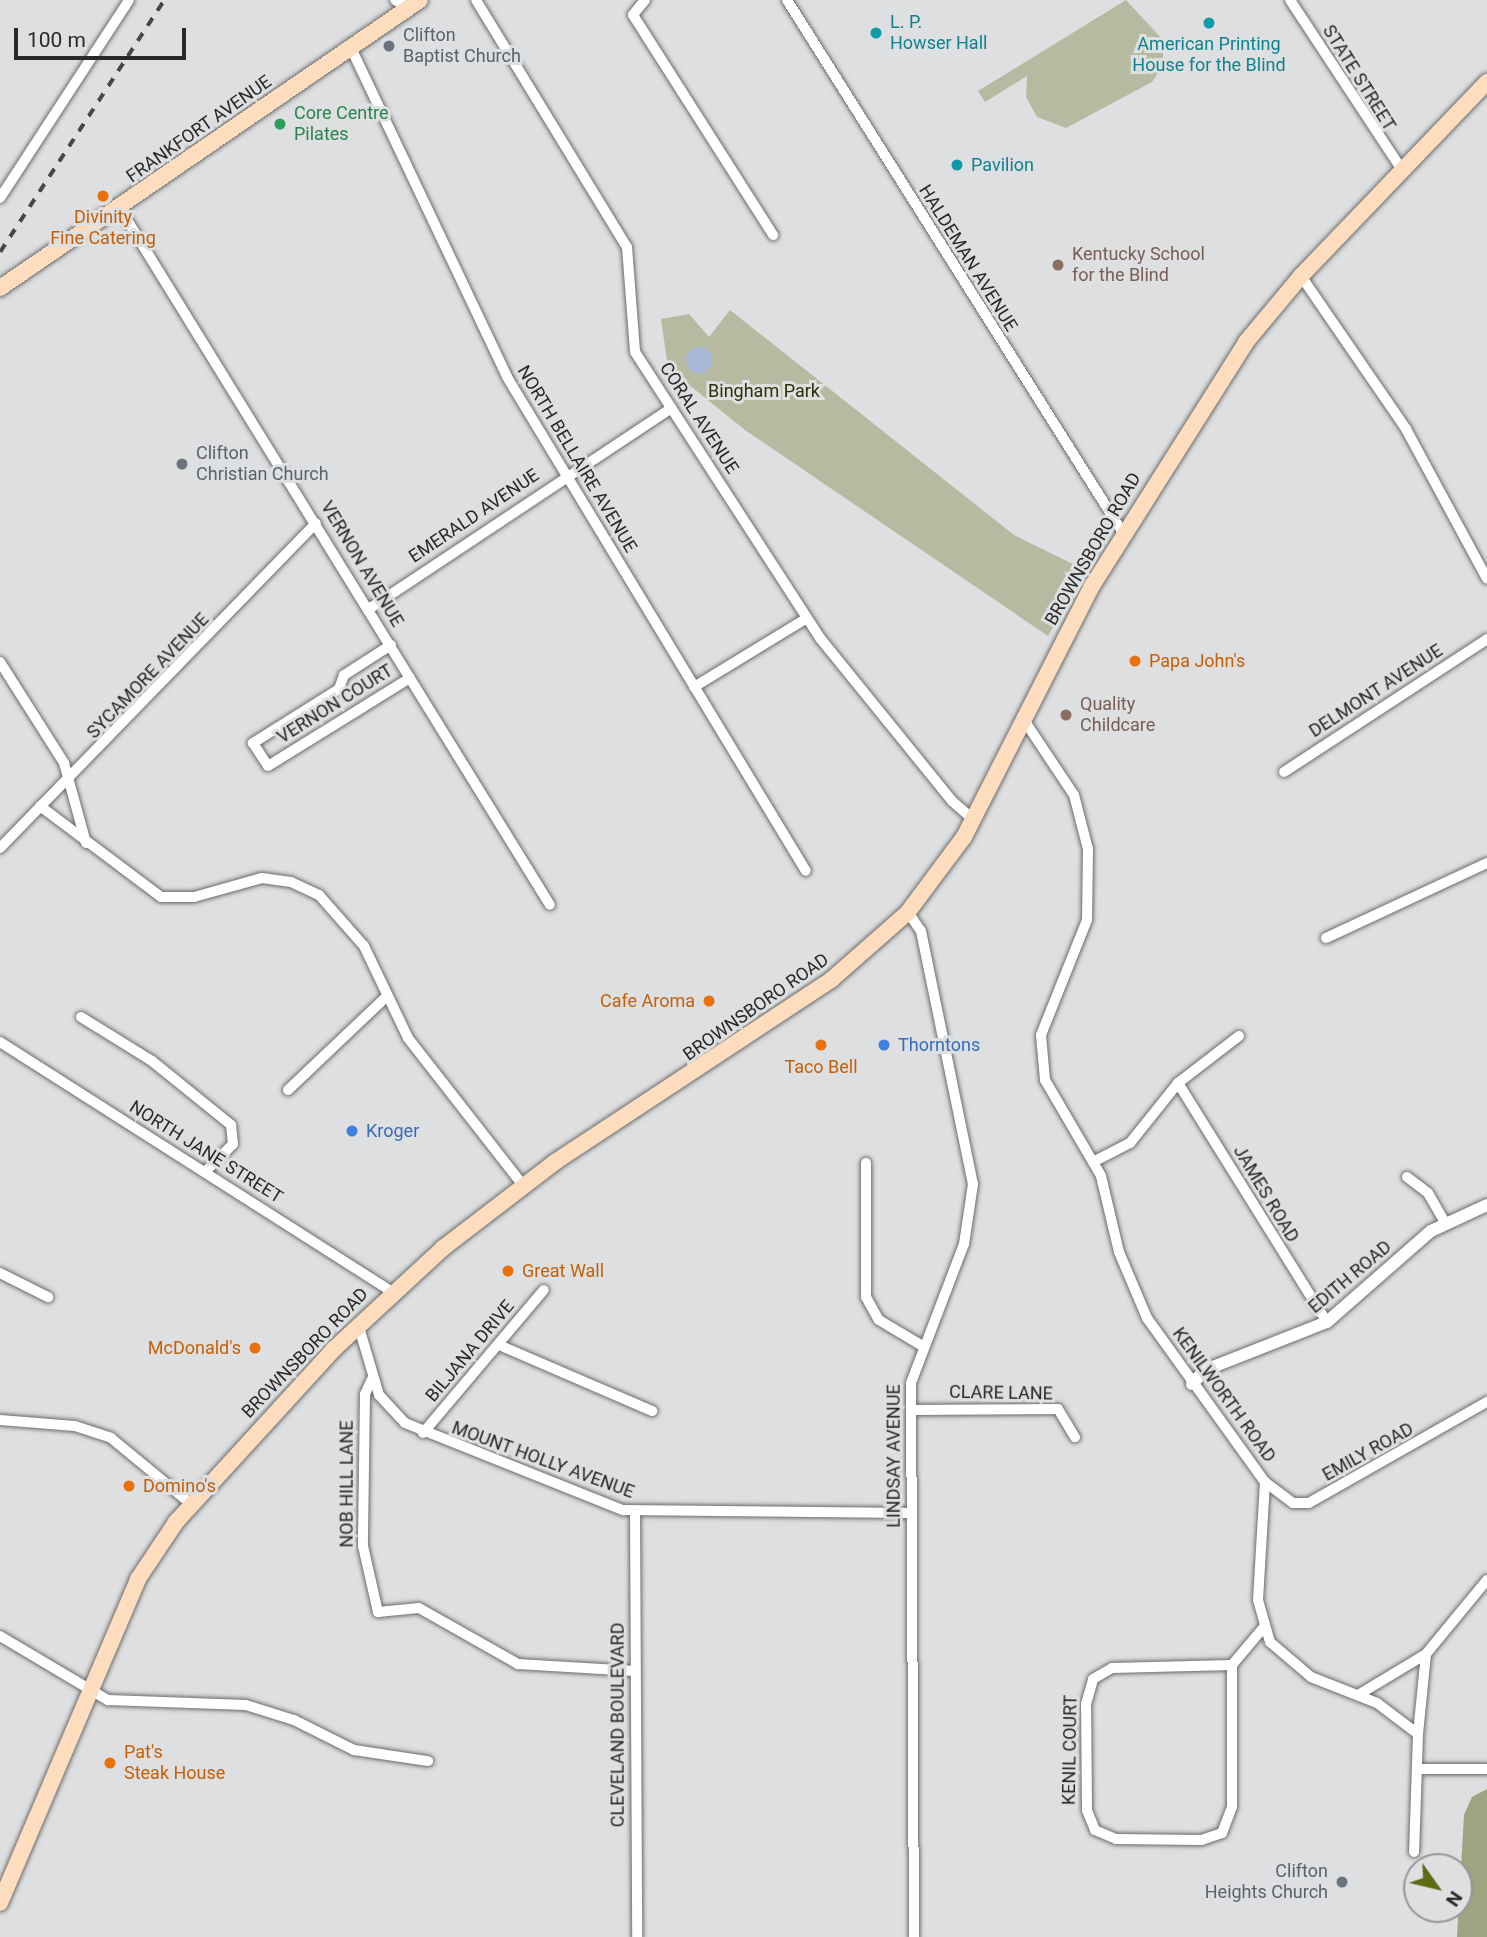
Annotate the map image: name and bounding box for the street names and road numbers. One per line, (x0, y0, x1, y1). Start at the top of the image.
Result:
street label: STATE STREET (1318, 21, 1400, 135)
street label: FRANKFORT AVENUE (122, 71, 276, 187)
street label: HALDEMAN AVENUE (914, 181, 1022, 335)
street label: CORAL AVENUE (655, 358, 743, 478)
street label: NORTH BELLAIRE AVENUE (513, 362, 641, 556)
street label: EMERALD AVENUE (405, 464, 543, 568)
street label: BROWNSBORO ROAD (1041, 469, 1145, 629)
street label: VERNON AVENUE (316, 497, 408, 631)
street label: SYCAMORE AVENUE (83, 609, 213, 743)
street label: DELMONT AVENUE (1305, 640, 1447, 742)
street label: VERNON COURT (273, 660, 397, 748)
street label: BROWNSBORO ROAD (679, 949, 833, 1065)
street label: NORTH JANE STREET (125, 1096, 287, 1208)
street label: JAMES ROAD (1229, 1142, 1303, 1246)
street label: EDITH ROAD (1304, 1236, 1396, 1318)
street label: BROWNSBORO ROAD (237, 1283, 373, 1423)
street label: BILJANA DRIVE (421, 1296, 519, 1406)
street label: KENILWORTH ROAD (1168, 1323, 1280, 1467)
street label: CLARE LANE (949, 1381, 1053, 1405)
street label: LINDSAY AVENUE (883, 1384, 905, 1528)
street label: MOUNT HOLLY AVENUE (449, 1417, 637, 1503)
street label: EMILY ROAD (1319, 1418, 1417, 1486)
street label: NOB HILL LANE (336, 1420, 358, 1548)
street label: CLEVELAND BOULEVARD (607, 1623, 629, 1827)
street label: KENIL COURT (1058, 1695, 1082, 1805)

